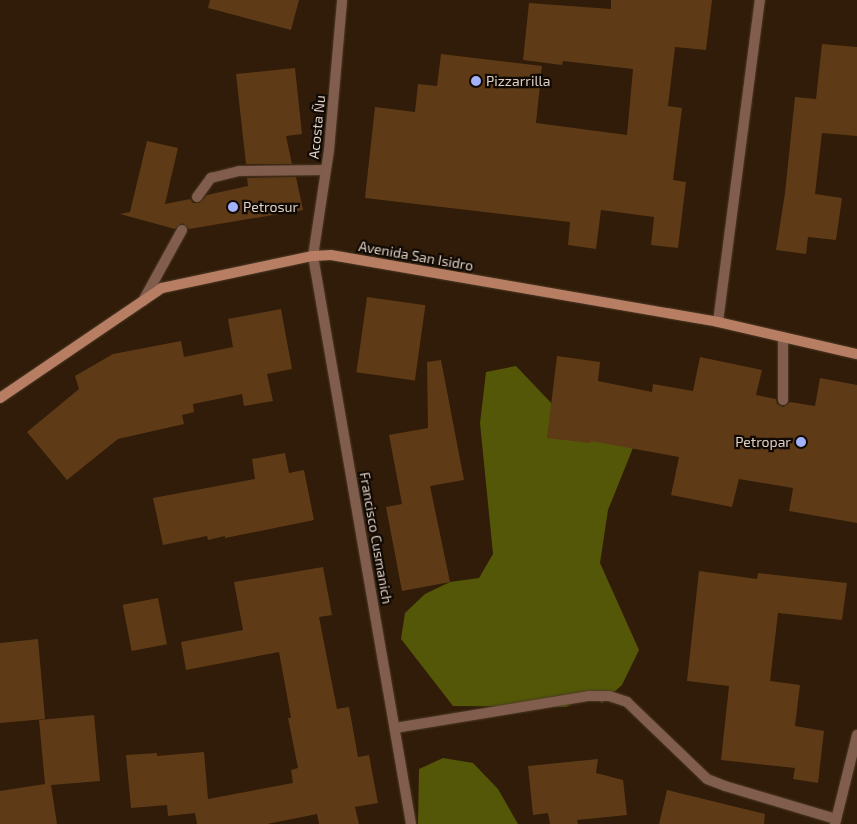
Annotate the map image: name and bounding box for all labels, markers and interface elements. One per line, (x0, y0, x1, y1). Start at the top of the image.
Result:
place label: Pizzarrilla (486, 73, 550, 89)
marker: Pizzarrilla (470, 75, 482, 87)
street label: Acosta Ñu (305, 94, 329, 160)
place label: Petrosur (243, 199, 298, 215)
marker: Petrosur (227, 201, 239, 213)
street label: Avenida San Isidro (357, 238, 475, 274)
place label: Petropar (735, 434, 791, 450)
marker: Petropar (795, 436, 807, 448)
street label: Francisco Cusmanich (356, 471, 396, 605)

